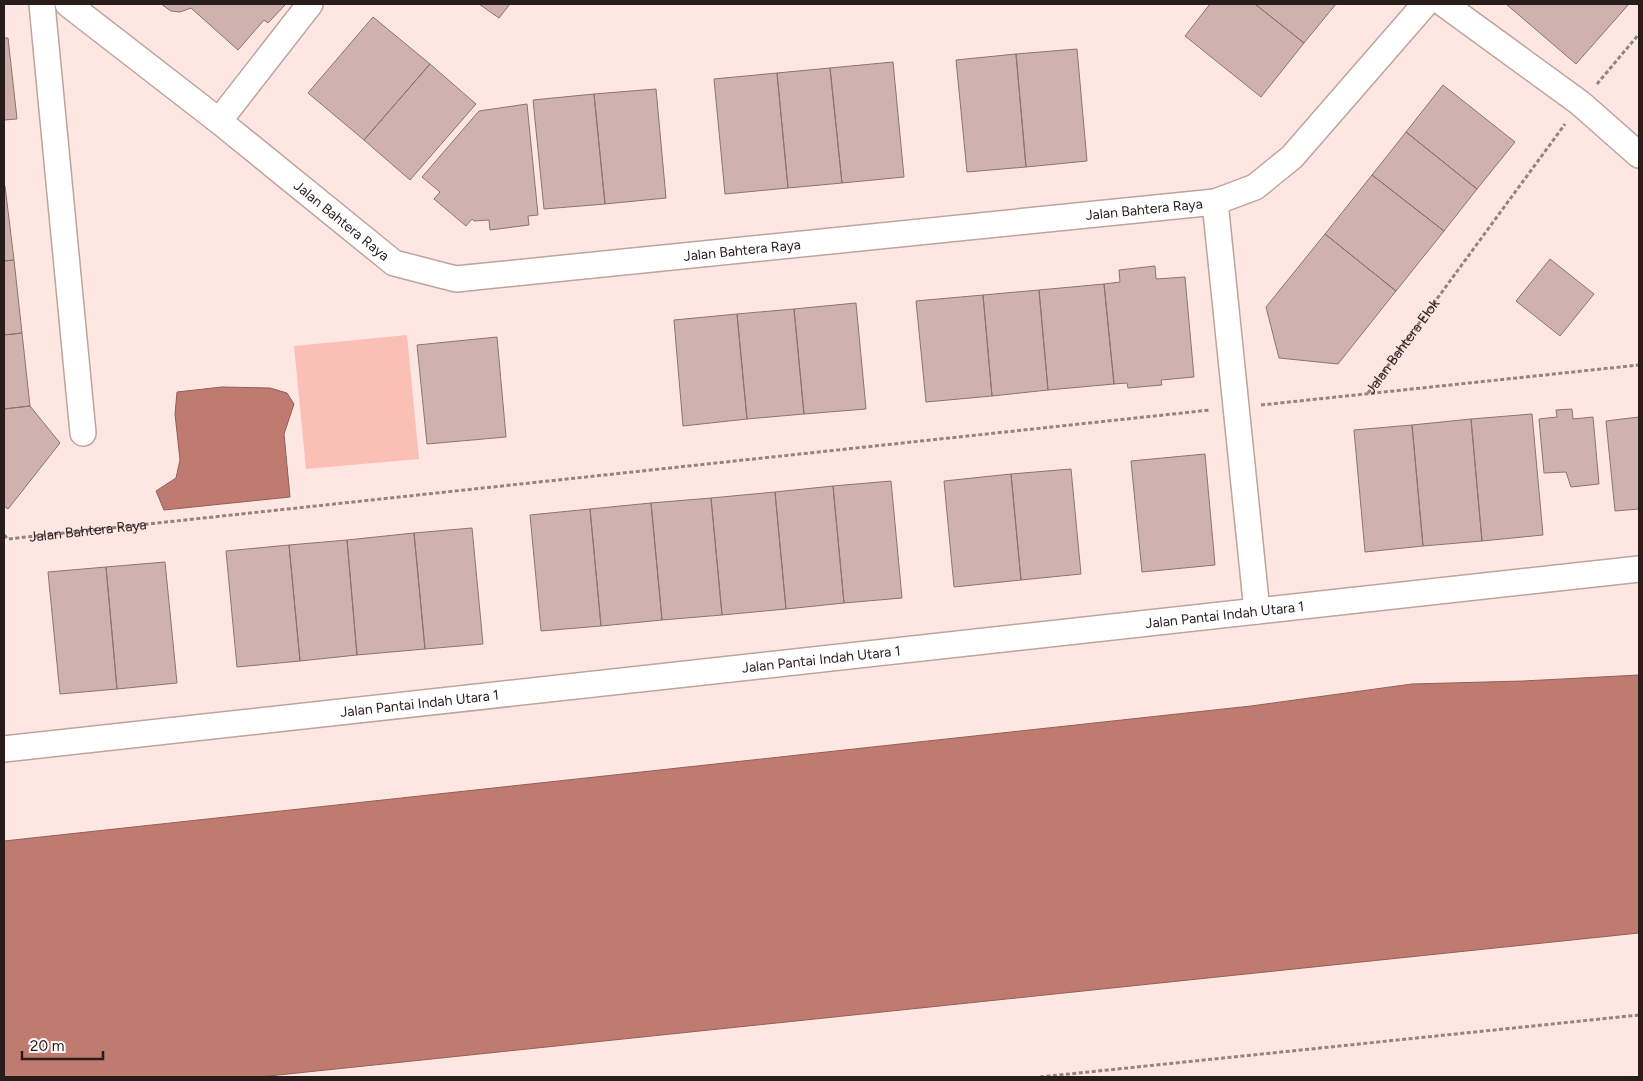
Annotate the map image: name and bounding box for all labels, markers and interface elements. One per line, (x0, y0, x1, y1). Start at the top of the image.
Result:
street label: Jalan Bahtera Raya (290, 177, 392, 265)
street label: Jalan Bahtera Raya (1085, 195, 1204, 224)
street label: Jalan Bahtera Raya (683, 236, 802, 265)
street label: Jalan Bahtera Elok (1362, 295, 1443, 397)
street label: Jalan Bahtera Raya (28, 516, 147, 546)
street label: Jalan Pantai Indah Utara 1 (1144, 598, 1305, 632)
street label: Jalan Pantai Indah Utara 1 (741, 642, 901, 677)
street label: Jalan Pantai Indah Utara 1 (339, 687, 500, 721)
scale bar (22, 1028, 104, 1060)
text: 20 m (30, 1037, 64, 1055)

